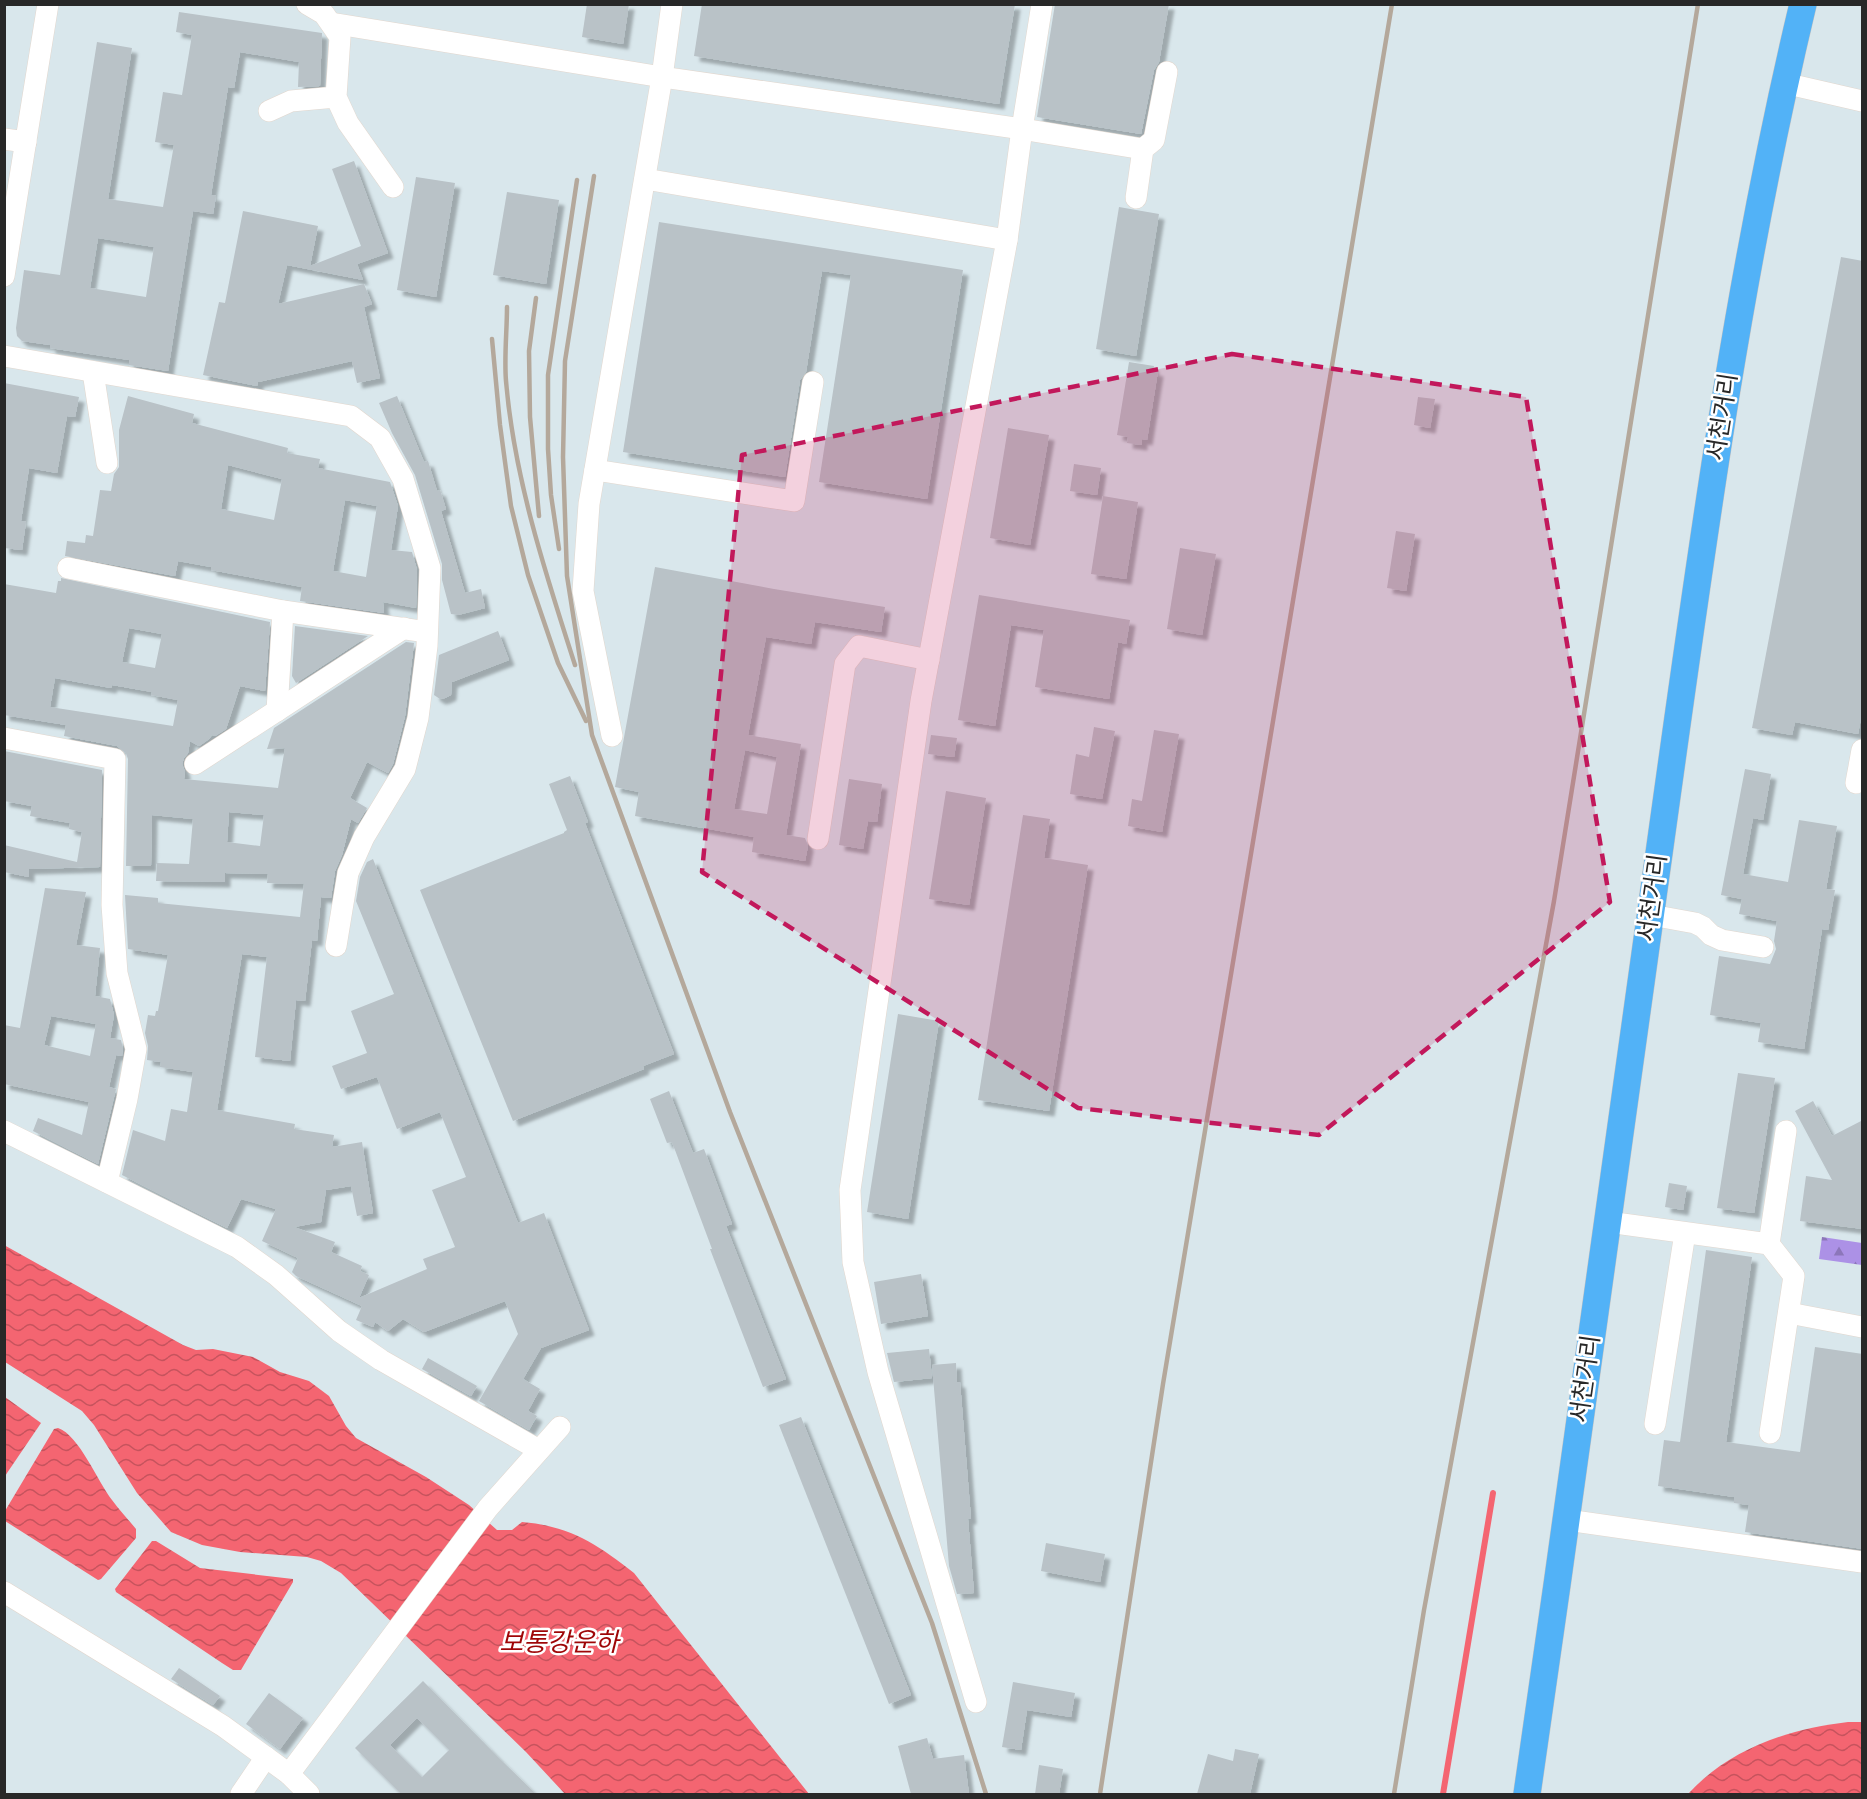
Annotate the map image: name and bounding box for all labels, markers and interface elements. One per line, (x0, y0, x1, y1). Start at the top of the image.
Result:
street label: 서천거리 (1703, 371, 1742, 462)
street label: 서천거리 (1634, 852, 1671, 943)
street label: 서천거리 (1567, 1333, 1604, 1424)
water label: 보통강운하 (499, 1629, 622, 1656)

